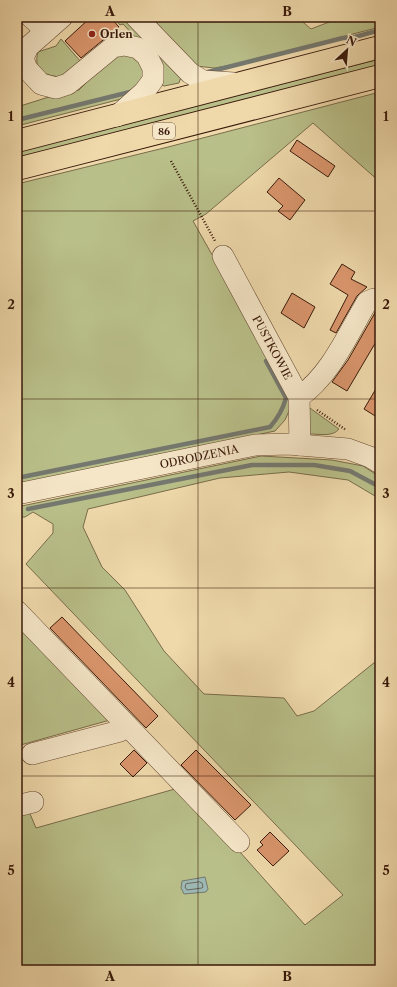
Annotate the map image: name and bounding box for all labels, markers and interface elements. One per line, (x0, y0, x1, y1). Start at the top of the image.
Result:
text: A (104, 3, 116, 19)
text: B (282, 3, 292, 19)
place label: Orlen (100, 27, 133, 41)
marker: Orlen (87, 29, 97, 39)
north arrow (327, 30, 367, 70)
text: N (344, 33, 359, 50)
text: 1 (8, 108, 14, 124)
text: 1 (383, 108, 389, 124)
road number: 86 (153, 123, 175, 139)
text: 2 (7, 296, 15, 312)
text: 2 (382, 296, 390, 312)
street label: PUSTKOWIE (249, 313, 296, 383)
street label: ODRODZENIA (159, 441, 241, 471)
text: 3 (7, 485, 15, 501)
text: 3 (382, 485, 390, 501)
text: 4 (7, 674, 15, 690)
text: 4 (382, 674, 390, 690)
text: 5 (7, 862, 15, 878)
text: 5 (382, 862, 390, 878)
text: A (104, 968, 116, 984)
text: B (282, 968, 292, 984)

